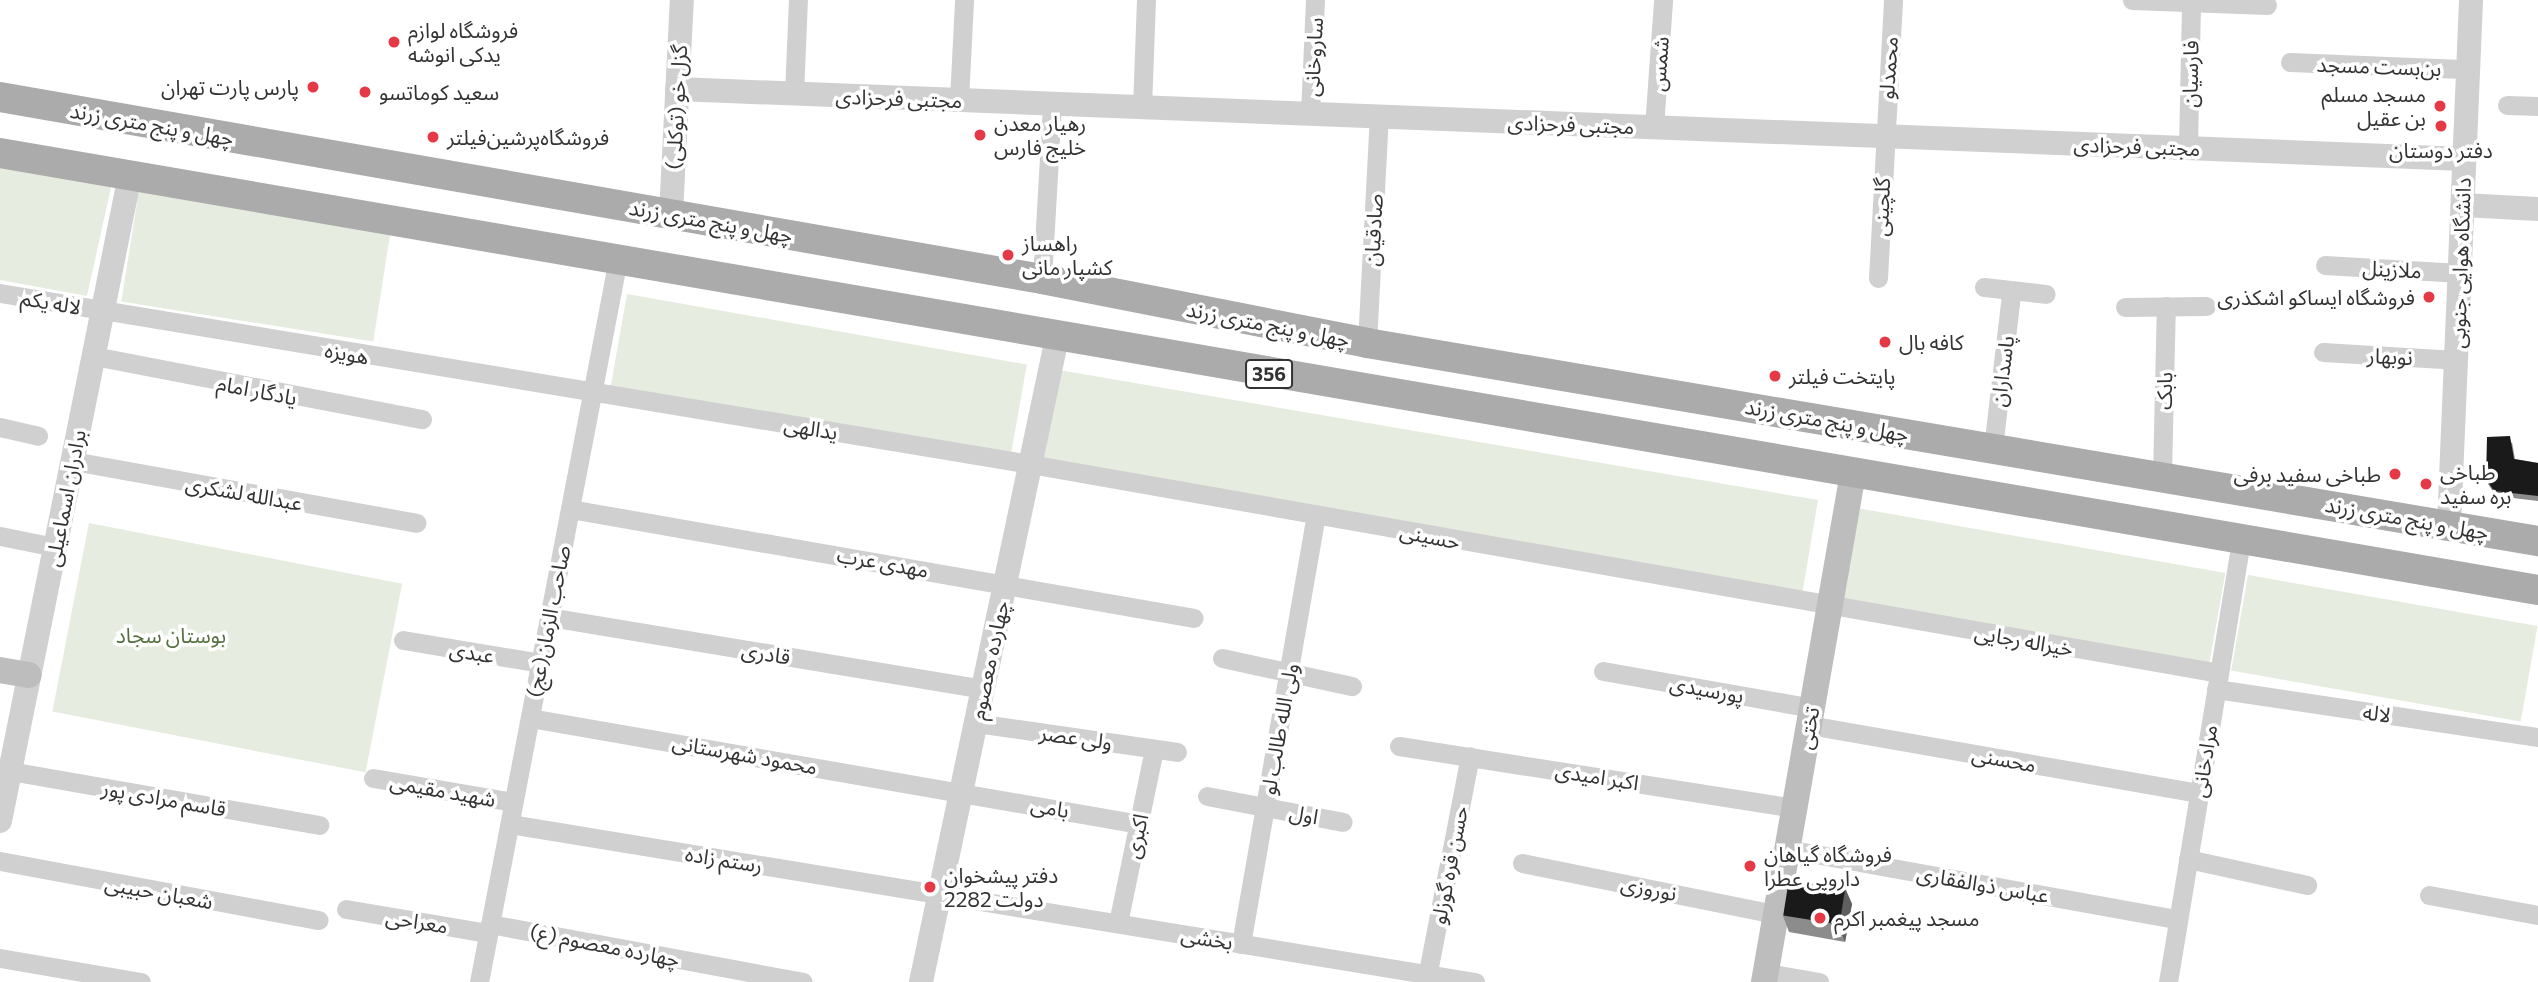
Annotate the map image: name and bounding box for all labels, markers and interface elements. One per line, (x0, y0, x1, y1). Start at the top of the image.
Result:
place label: فروشگاه لوازم یدکی انوشه (408, 17, 518, 67)
street label: ساروخانی (1298, 17, 1328, 97)
marker: فروشگاه لوازم یدکی انوشه (386, 34, 402, 50)
street label: شمس (1645, 36, 1673, 92)
street label: محمدلو (1873, 36, 1903, 100)
street label: فارسیان (2177, 40, 2203, 108)
street label: گزل خو (توکلی) (660, 44, 692, 170)
street label: بن‌بست مسجد (2316, 51, 2442, 81)
place label: پارس پارت تهران (161, 74, 299, 100)
marker: پارس پارت تهران (305, 79, 321, 95)
place label: سعید کوماتسو (379, 79, 499, 105)
place label: مسجد مسلم بن عقیل (2322, 81, 2426, 131)
street label: مجتبی فرحزادی (835, 83, 963, 113)
marker: سعید کوماتسو (357, 84, 373, 100)
street label: چهل و پنج متری زرند (68, 97, 236, 151)
marker: مسجد مسلم بن عقیل (2432, 98, 2448, 114)
street label: مجتبی فرحزادی (1507, 109, 1635, 139)
place label: رهیار معدن خلیج فارس (994, 110, 1086, 160)
marker: دفتر دوستان (2433, 118, 2449, 134)
place label: فروشگاه‌پرشین‌فیلتر (447, 124, 609, 150)
marker: رهیار معدن خلیج فارس (972, 127, 988, 143)
marker: فروشگاه‌پرشین‌فیلتر (425, 129, 441, 145)
street label: مجتبی فرحزادی (2073, 131, 2201, 161)
place label: دفتر دوستان (2389, 137, 2493, 163)
street label: گلچینی (1867, 177, 1895, 237)
street label: دانشگاه هوایی جنوبی (2444, 177, 2476, 349)
street label: صادقیان (1359, 193, 1387, 267)
street label: چهل و پنج متری زرند (627, 194, 795, 248)
place label: راهساز کشپار مانی (1022, 230, 1112, 280)
marker: راهساز کشپار مانی (1000, 247, 1016, 263)
street label: ملازینل (2362, 255, 2422, 283)
street label: لاله یکم (19, 284, 83, 320)
place label: فروشگاه ایساکو اشکذری (2217, 284, 2415, 310)
marker: فروشگاه ایساکو اشکذری (2421, 289, 2437, 305)
street label: چهل و پنج متری زرند (1184, 296, 1352, 352)
place label: کافه بال (1899, 329, 1964, 355)
marker: کافه بال (1877, 334, 1893, 350)
street label: پاسداران (1985, 334, 2019, 408)
street label: هویزه (323, 337, 371, 369)
street label: نوبهار (2367, 342, 2413, 370)
road number: 356 (1244, 358, 1294, 390)
place label: پایتخت فیلتر (1789, 363, 1896, 389)
marker: پایتخت فیلتر (1767, 368, 1783, 384)
street label: یادگار امام (215, 370, 299, 410)
street label: بابک (2151, 372, 2177, 410)
street label: چهل و پنج متری زرند (1743, 393, 1911, 447)
street label: یدالهی (782, 411, 840, 445)
street label: برادران اسماعیلی (39, 427, 91, 569)
place label: طباخی بره سفید (2440, 459, 2512, 509)
place label: طباخی سفید برفی (2234, 461, 2381, 487)
marker: طباخی سفید برفی (2387, 466, 2403, 482)
street label: عبدالله لشکری (184, 470, 304, 516)
marker: طباخی بره سفید (2418, 476, 2434, 492)
street label: چهل و پنج متری زرند (2323, 491, 2491, 545)
street label: حسینی (1398, 518, 1462, 554)
street label: مهدی عرب (835, 542, 931, 582)
street label: صاحب الزمان(عج) (521, 543, 575, 699)
street label: چهارده معصوم (964, 598, 1014, 722)
street label: خیراله رجایی (1973, 619, 2075, 661)
park label: بوستان سجاد (116, 622, 226, 648)
street label: عبدی (448, 636, 496, 668)
street label: قادری (740, 637, 792, 669)
street label: ولی الله طالب لو (1255, 661, 1303, 797)
street label: پورسیدی (1668, 670, 1746, 708)
street label: لاله (2361, 699, 2393, 727)
street label: تختی (1792, 705, 1824, 751)
street label: ولی عصر (1038, 719, 1114, 755)
street label: مرادخانی (2186, 723, 2222, 799)
street label: محمود شهرستانی (671, 729, 819, 779)
street label: محسنی (1970, 741, 2038, 777)
street label: اکبر امیدی (1553, 757, 1641, 795)
street label: شهید مقیمی (388, 768, 498, 812)
street label: قاسم مرادی پور (100, 775, 228, 821)
street label: بامی (1029, 791, 1071, 823)
street label: اول (1287, 799, 1321, 829)
street label: حسن قره گوزلو (1425, 804, 1473, 926)
street label: اکبری (1119, 811, 1153, 861)
street label: رستم زاده (684, 840, 764, 878)
place label: فروشگاه گیاهان دارویی عطرا (1764, 841, 1892, 891)
marker: فروشگاه گیاهان دارویی عطرا (1742, 858, 1758, 874)
street label: عباس ذوالفقاری (1915, 860, 2051, 908)
place label: دفتر پیشخوان دولت 2282 (944, 862, 1058, 912)
street label: شعبان حبیبی (103, 870, 215, 914)
street label: نوروزی (1619, 870, 1679, 906)
marker: دفتر پیشخوان دولت 2282 (922, 879, 938, 895)
street label: معراحی (384, 904, 450, 938)
place label: مسجد پیغمبر اکرم (1834, 905, 1979, 931)
marker: مسجد پیغمبر اکرم (1812, 910, 1828, 926)
street label: چهارده معصوم (ع) (528, 918, 682, 972)
street label: بخشی (1179, 921, 1235, 955)

